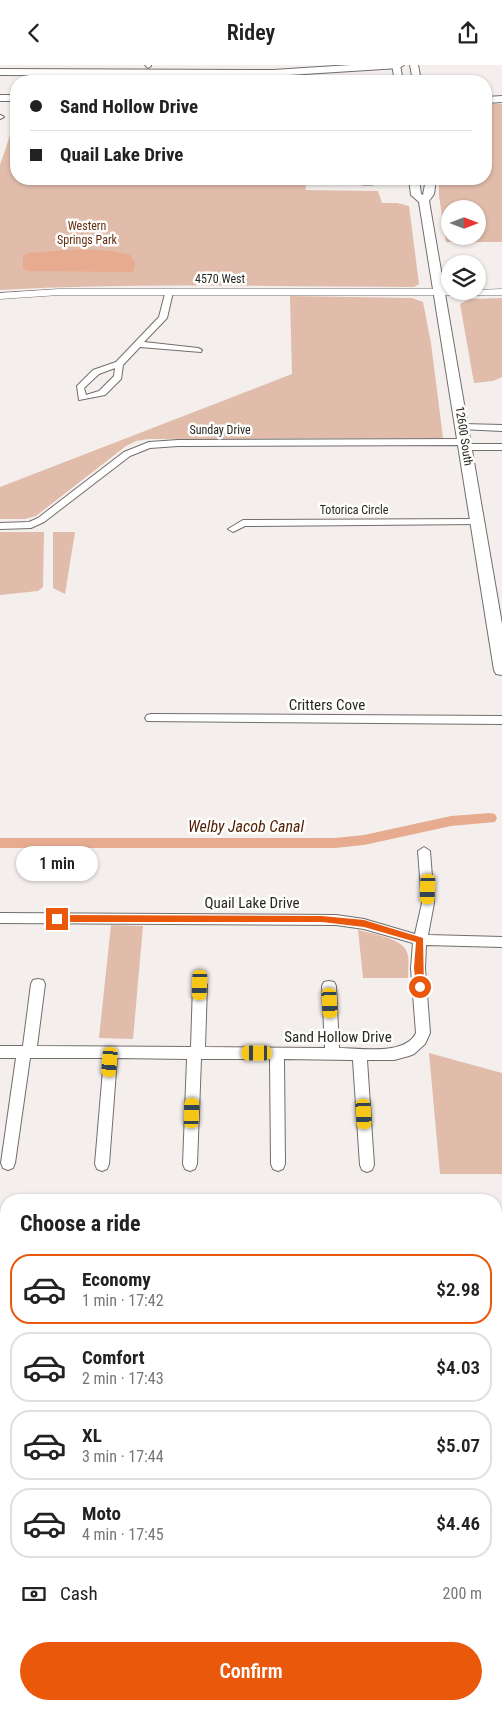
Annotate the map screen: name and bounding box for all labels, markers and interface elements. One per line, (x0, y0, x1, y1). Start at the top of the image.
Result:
icon: back (20, 19, 48, 47)
icon: share (454, 19, 482, 47)
text: Ridey (227, 20, 275, 45)
text: Sand Hollow Drive (60, 95, 198, 118)
text: Quail Lake Drive (60, 143, 183, 166)
north arrow (441, 200, 486, 245)
map controls (441, 200, 486, 300)
park label: Western Springs Park (57, 219, 118, 247)
button: layers (441, 255, 486, 300)
street label: 4570 West (195, 272, 245, 286)
street label: 12600 South (452, 405, 476, 467)
street label: Sunday Drive (189, 423, 251, 437)
street label: Totorica Circle (320, 503, 389, 517)
street label: Critters Cove (289, 696, 365, 714)
water label: Welby Jacob Canal (188, 817, 304, 836)
callout: 1 min (16, 847, 98, 881)
text: 1 min (39, 854, 75, 873)
car (419, 874, 436, 904)
street label: Quail Lake Drive (204, 894, 300, 912)
route end (46, 908, 68, 930)
car (191, 970, 208, 1000)
route start (409, 976, 431, 998)
car (321, 988, 338, 1018)
street label: Sand Hollow Drive (284, 1028, 392, 1046)
car (101, 1046, 118, 1078)
car (242, 1046, 272, 1061)
car (183, 1098, 200, 1128)
car (355, 1099, 372, 1129)
text: Choose a ride (20, 1211, 141, 1236)
icon: car (22, 1267, 67, 1312)
text: Economy (82, 1268, 151, 1291)
text: $2.98 (436, 1278, 480, 1301)
text: 1 min · 17:42 (82, 1291, 164, 1310)
icon: car (22, 1345, 67, 1390)
text: Comfort (82, 1346, 145, 1369)
text: $4.03 (436, 1356, 480, 1379)
text: 2 min · 17:43 (82, 1369, 164, 1388)
icon: car (22, 1423, 67, 1468)
text: XL (82, 1424, 102, 1447)
text: $5.07 (436, 1434, 480, 1457)
text: 3 min · 17:44 (82, 1447, 164, 1466)
icon: car (22, 1501, 67, 1546)
text: Moto (82, 1502, 121, 1525)
text: $4.46 (436, 1512, 480, 1535)
text: 4 min · 17:45 (82, 1525, 164, 1544)
icon: cash (20, 1580, 48, 1608)
text: Cash (60, 1582, 98, 1605)
text: 200 m (443, 1584, 482, 1603)
button: Confirm (20, 1642, 482, 1700)

